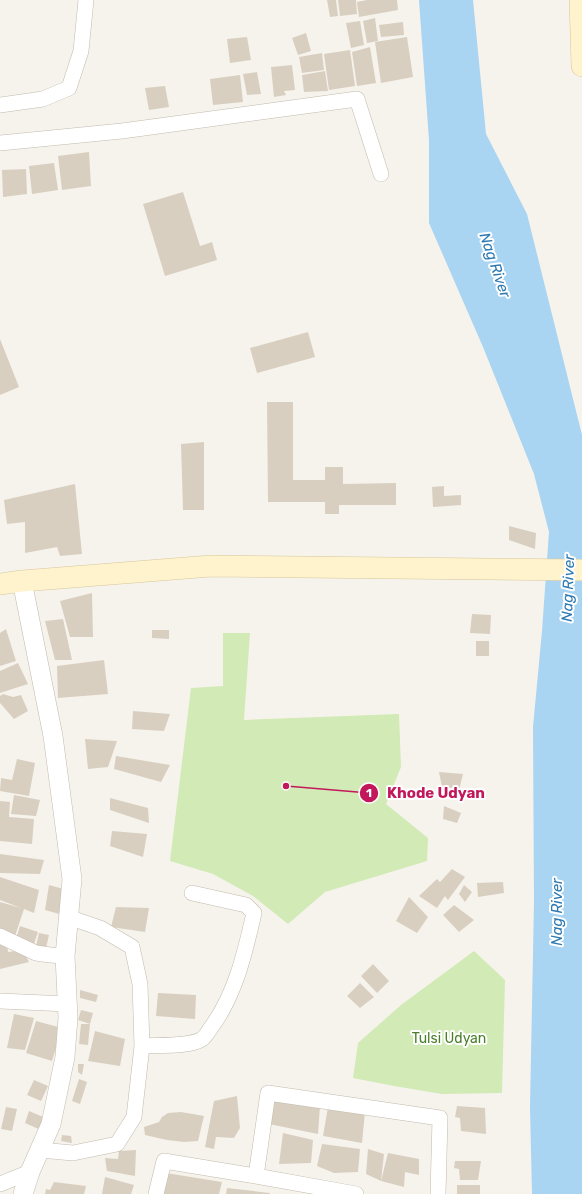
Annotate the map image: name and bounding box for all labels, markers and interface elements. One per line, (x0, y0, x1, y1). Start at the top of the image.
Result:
water label: Nag River (475, 230, 515, 301)
water label: Nag River (558, 553, 578, 622)
callout: Khode Udyan (359, 780, 493, 807)
text: Khode Udyan (387, 784, 485, 802)
text: 1 (366, 786, 372, 800)
water label: Nag River (548, 877, 566, 946)
park label: Tulsi Udyan (412, 1030, 486, 1047)

